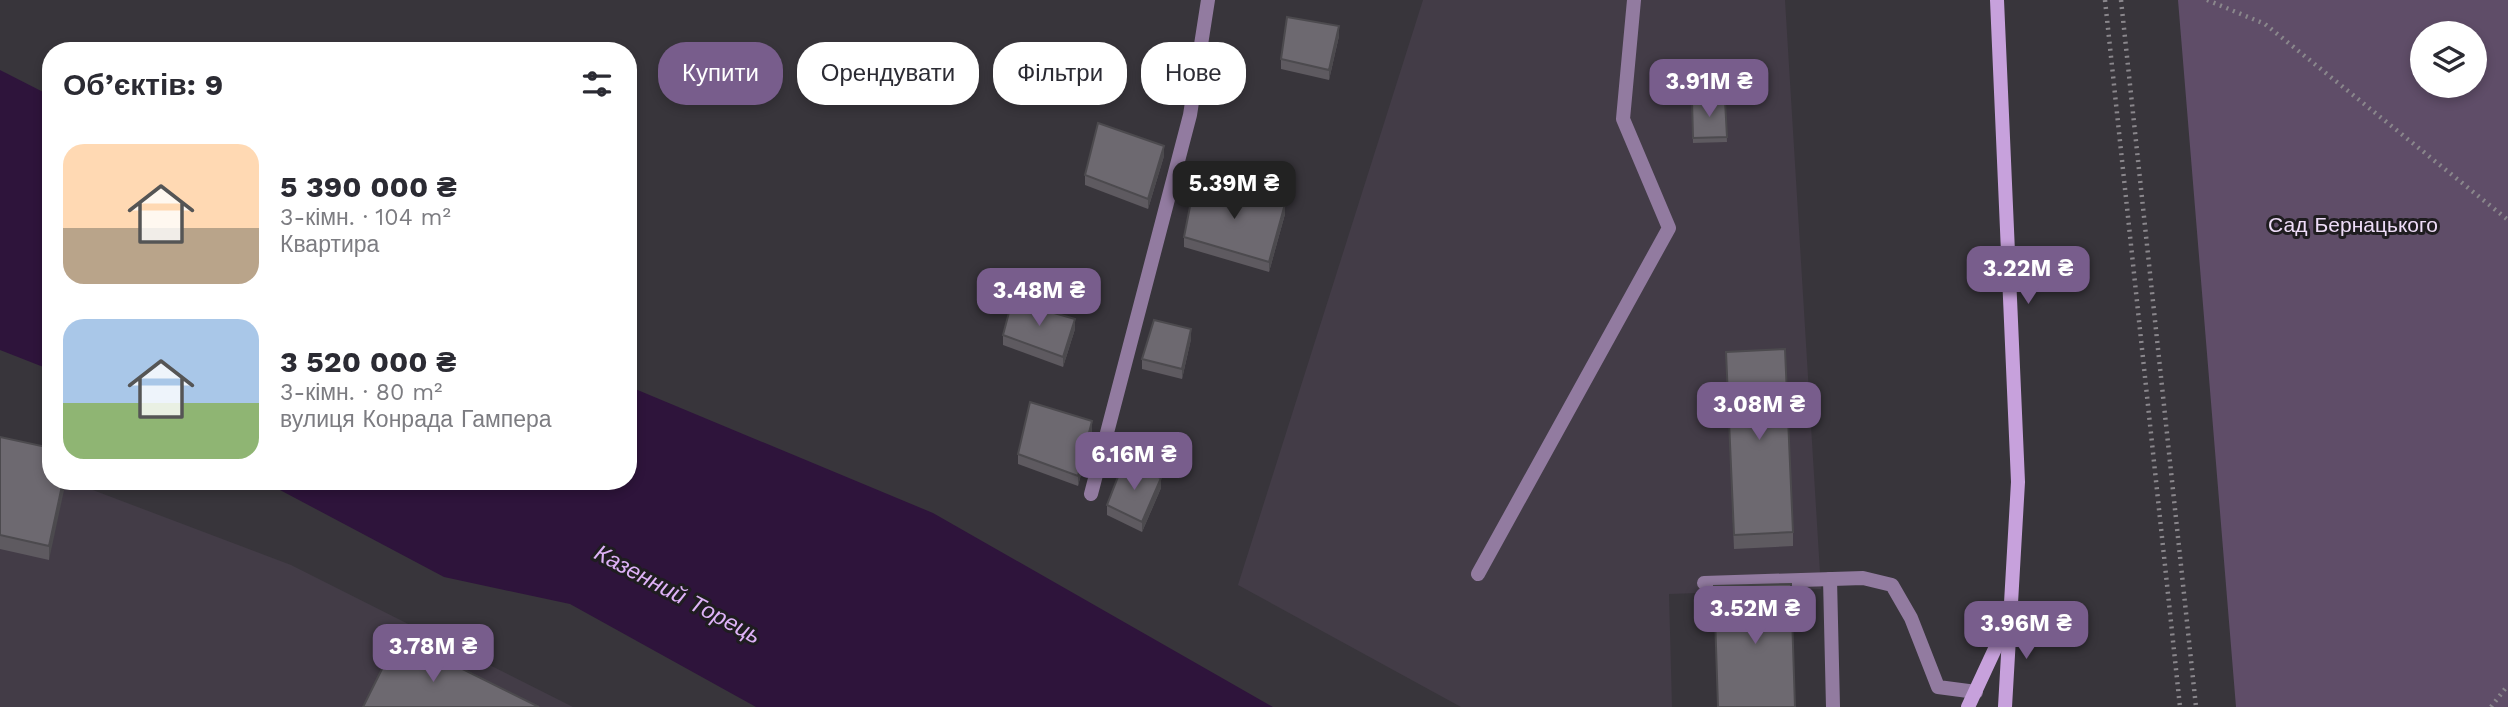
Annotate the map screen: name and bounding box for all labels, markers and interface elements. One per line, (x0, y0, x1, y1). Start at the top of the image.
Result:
map controls (2410, 21, 2487, 98)
button: layers (2410, 21, 2487, 98)
chip: Купити (658, 42, 783, 105)
chip: Орендувати (797, 42, 979, 105)
chip: Фільтри (993, 42, 1127, 105)
chip: Нове (1141, 42, 1246, 105)
pin: 3.91M ₴ (1644, 60, 1774, 119)
icon: filters (578, 65, 616, 103)
text: Об’єктів: 9 (63, 67, 223, 102)
text: 3.91M ₴ (1665, 68, 1753, 95)
pin: 5.39M ₴ (1169, 162, 1299, 221)
text: 5 390 000 ₴ (280, 169, 457, 204)
text: 5.39M ₴ (1189, 170, 1279, 197)
icon: home (119, 172, 203, 256)
text: 3-кімн. · 104 m² (280, 204, 451, 231)
park label: Сад Бернацького (2268, 212, 2438, 237)
text: Квартира (280, 231, 379, 258)
pin: 3.22M ₴ (1963, 246, 2093, 306)
text: 3.22M ₴ (1983, 255, 2073, 282)
pin: 3.48M ₴ (974, 268, 1104, 328)
text: 3.48M ₴ (993, 277, 1085, 304)
text: 3 520 000 ₴ (280, 344, 456, 379)
icon: home (119, 347, 203, 431)
text: 3-кімн. · 80 m² (280, 379, 442, 406)
pin: 3.08M ₴ (1694, 382, 1824, 442)
text: 3.08M ₴ (1713, 391, 1805, 418)
text: вулиця Конрада Гампера (280, 406, 552, 433)
pin: 6.16M ₴ (1069, 433, 1199, 492)
text: 6.16M ₴ (1091, 441, 1177, 468)
water label: Казенний Торець (590, 539, 766, 650)
pin: 3.52M ₴ (1690, 586, 1820, 646)
text: 3.52M ₴ (1710, 595, 1800, 622)
pin: 3.96M ₴ (1961, 602, 2091, 661)
text: 3.96M ₴ (1980, 610, 2072, 637)
pin: 3.78M ₴ (368, 624, 498, 684)
text: 3.78M ₴ (389, 633, 477, 660)

